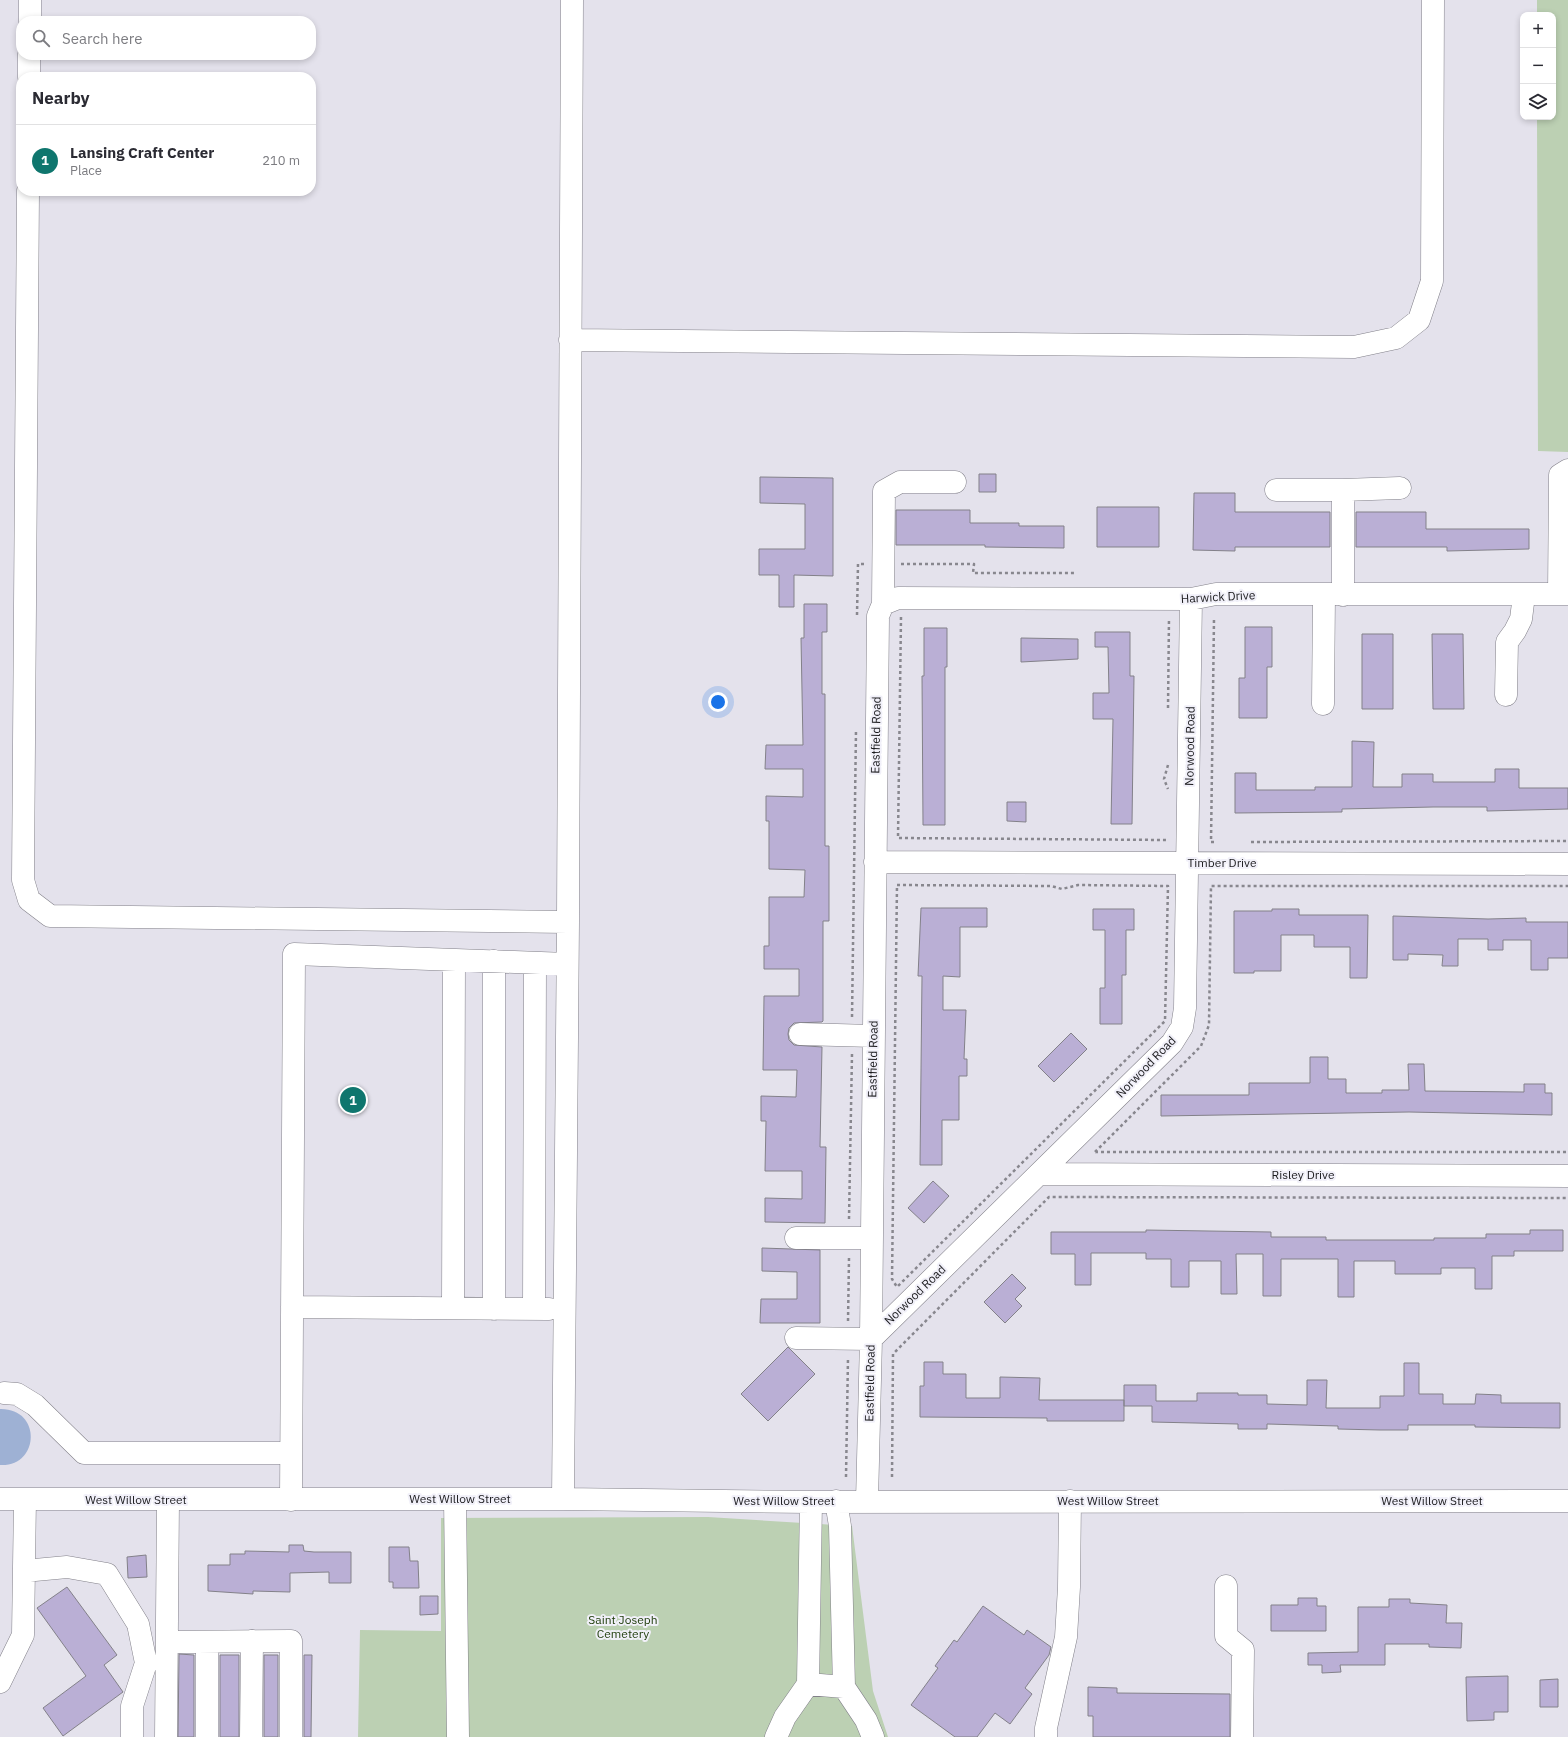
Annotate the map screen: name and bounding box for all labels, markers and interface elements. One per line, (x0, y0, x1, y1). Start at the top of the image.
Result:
map controls (1520, 12, 1556, 120)
button: + (1520, 12, 1556, 48)
search box (16, 16, 316, 60)
icon: search (30, 27, 52, 49)
text: Search here (62, 29, 142, 48)
button: − (1520, 48, 1556, 84)
button: layers (1520, 84, 1556, 120)
text: Nearby (32, 87, 90, 109)
text: Lansing Craft Center (70, 143, 214, 162)
text: 1 (41, 152, 49, 169)
text: 210 m (262, 152, 300, 169)
text: Place (70, 162, 102, 179)
street label: Harwick Drive (1180, 587, 1256, 606)
your location (708, 692, 728, 712)
street label: Eastfield Road (867, 696, 884, 774)
street label: Norwood Road (1181, 706, 1198, 786)
street label: Timber Drive (1188, 855, 1257, 870)
street label: Eastfield Road (864, 1020, 881, 1098)
street label: Norwood Road (1113, 1033, 1179, 1101)
pin: 1 (340, 1085, 366, 1115)
street label: Risley Drive (1272, 1167, 1335, 1182)
street label: Norwood Road (881, 1262, 949, 1328)
street label: Eastfield Road (861, 1344, 878, 1422)
street label: West Willow Street (409, 1491, 511, 1506)
street label: West Willow Street (85, 1492, 187, 1507)
street label: West Willow Street (733, 1493, 835, 1508)
street label: West Willow Street (1057, 1493, 1159, 1508)
street label: West Willow Street (1381, 1493, 1483, 1508)
park label: Saint Joseph Cemetery (588, 1612, 658, 1641)

